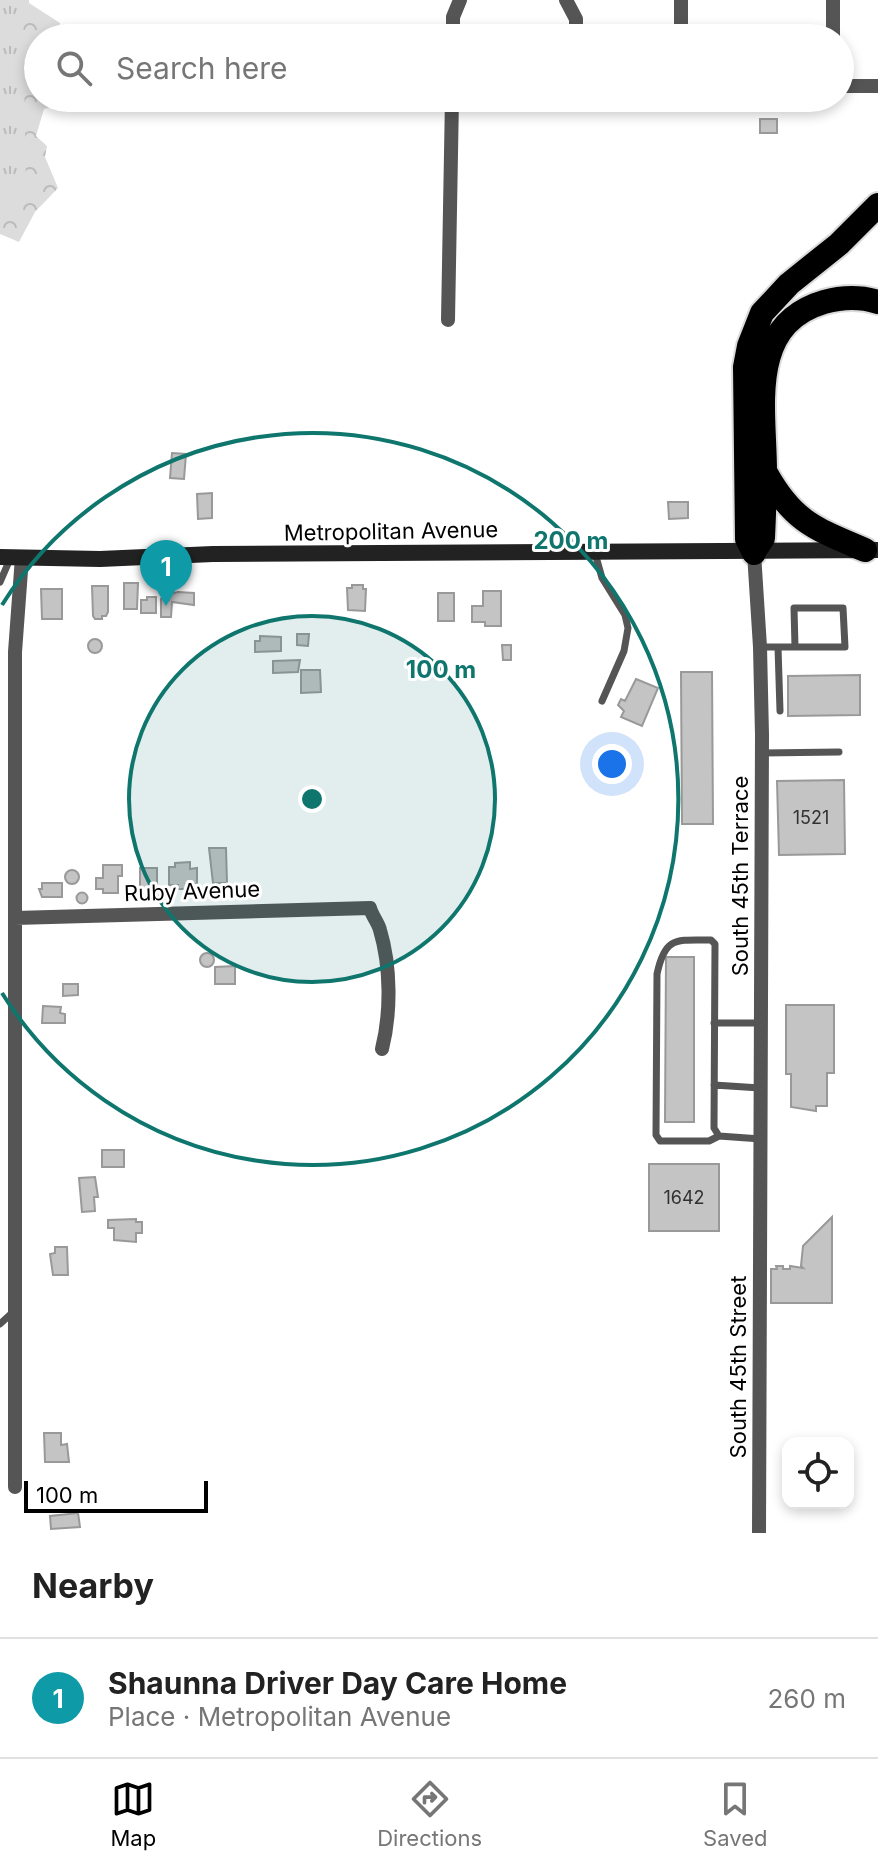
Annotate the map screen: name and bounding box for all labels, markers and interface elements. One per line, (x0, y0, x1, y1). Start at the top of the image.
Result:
search box (24, 24, 854, 112)
icon: search (52, 46, 96, 90)
text: Search here (116, 50, 288, 86)
street label: Metropolitan Avenue (284, 516, 498, 546)
text: 200 m (533, 526, 609, 555)
pin: 1 (140, 540, 192, 606)
text: 100 m (406, 655, 476, 684)
your location (592, 744, 632, 784)
street label: South 45th Terrace (727, 776, 753, 976)
centre of rings (298, 785, 326, 813)
house number: 1521 (793, 807, 829, 828)
street label: Ruby Avenue (124, 876, 260, 906)
house number: 1642 (663, 1187, 705, 1208)
street label: South 45th Street (725, 1276, 751, 1458)
map controls (782, 1437, 854, 1509)
button: locate (782, 1437, 854, 1509)
scale bar (24, 1477, 208, 1513)
text: 100 m (36, 1482, 98, 1508)
text: Nearby (32, 1565, 154, 1606)
text: Shaunna Driver Day Care Home (108, 1665, 567, 1701)
text: 1 (52, 1683, 64, 1714)
text: 260 m (768, 1683, 846, 1714)
text: Place · Metropolitan Avenue (108, 1701, 451, 1732)
tab: Map (111, 1777, 156, 1851)
tab: Directions (377, 1777, 482, 1851)
tab: Saved (703, 1777, 767, 1851)

